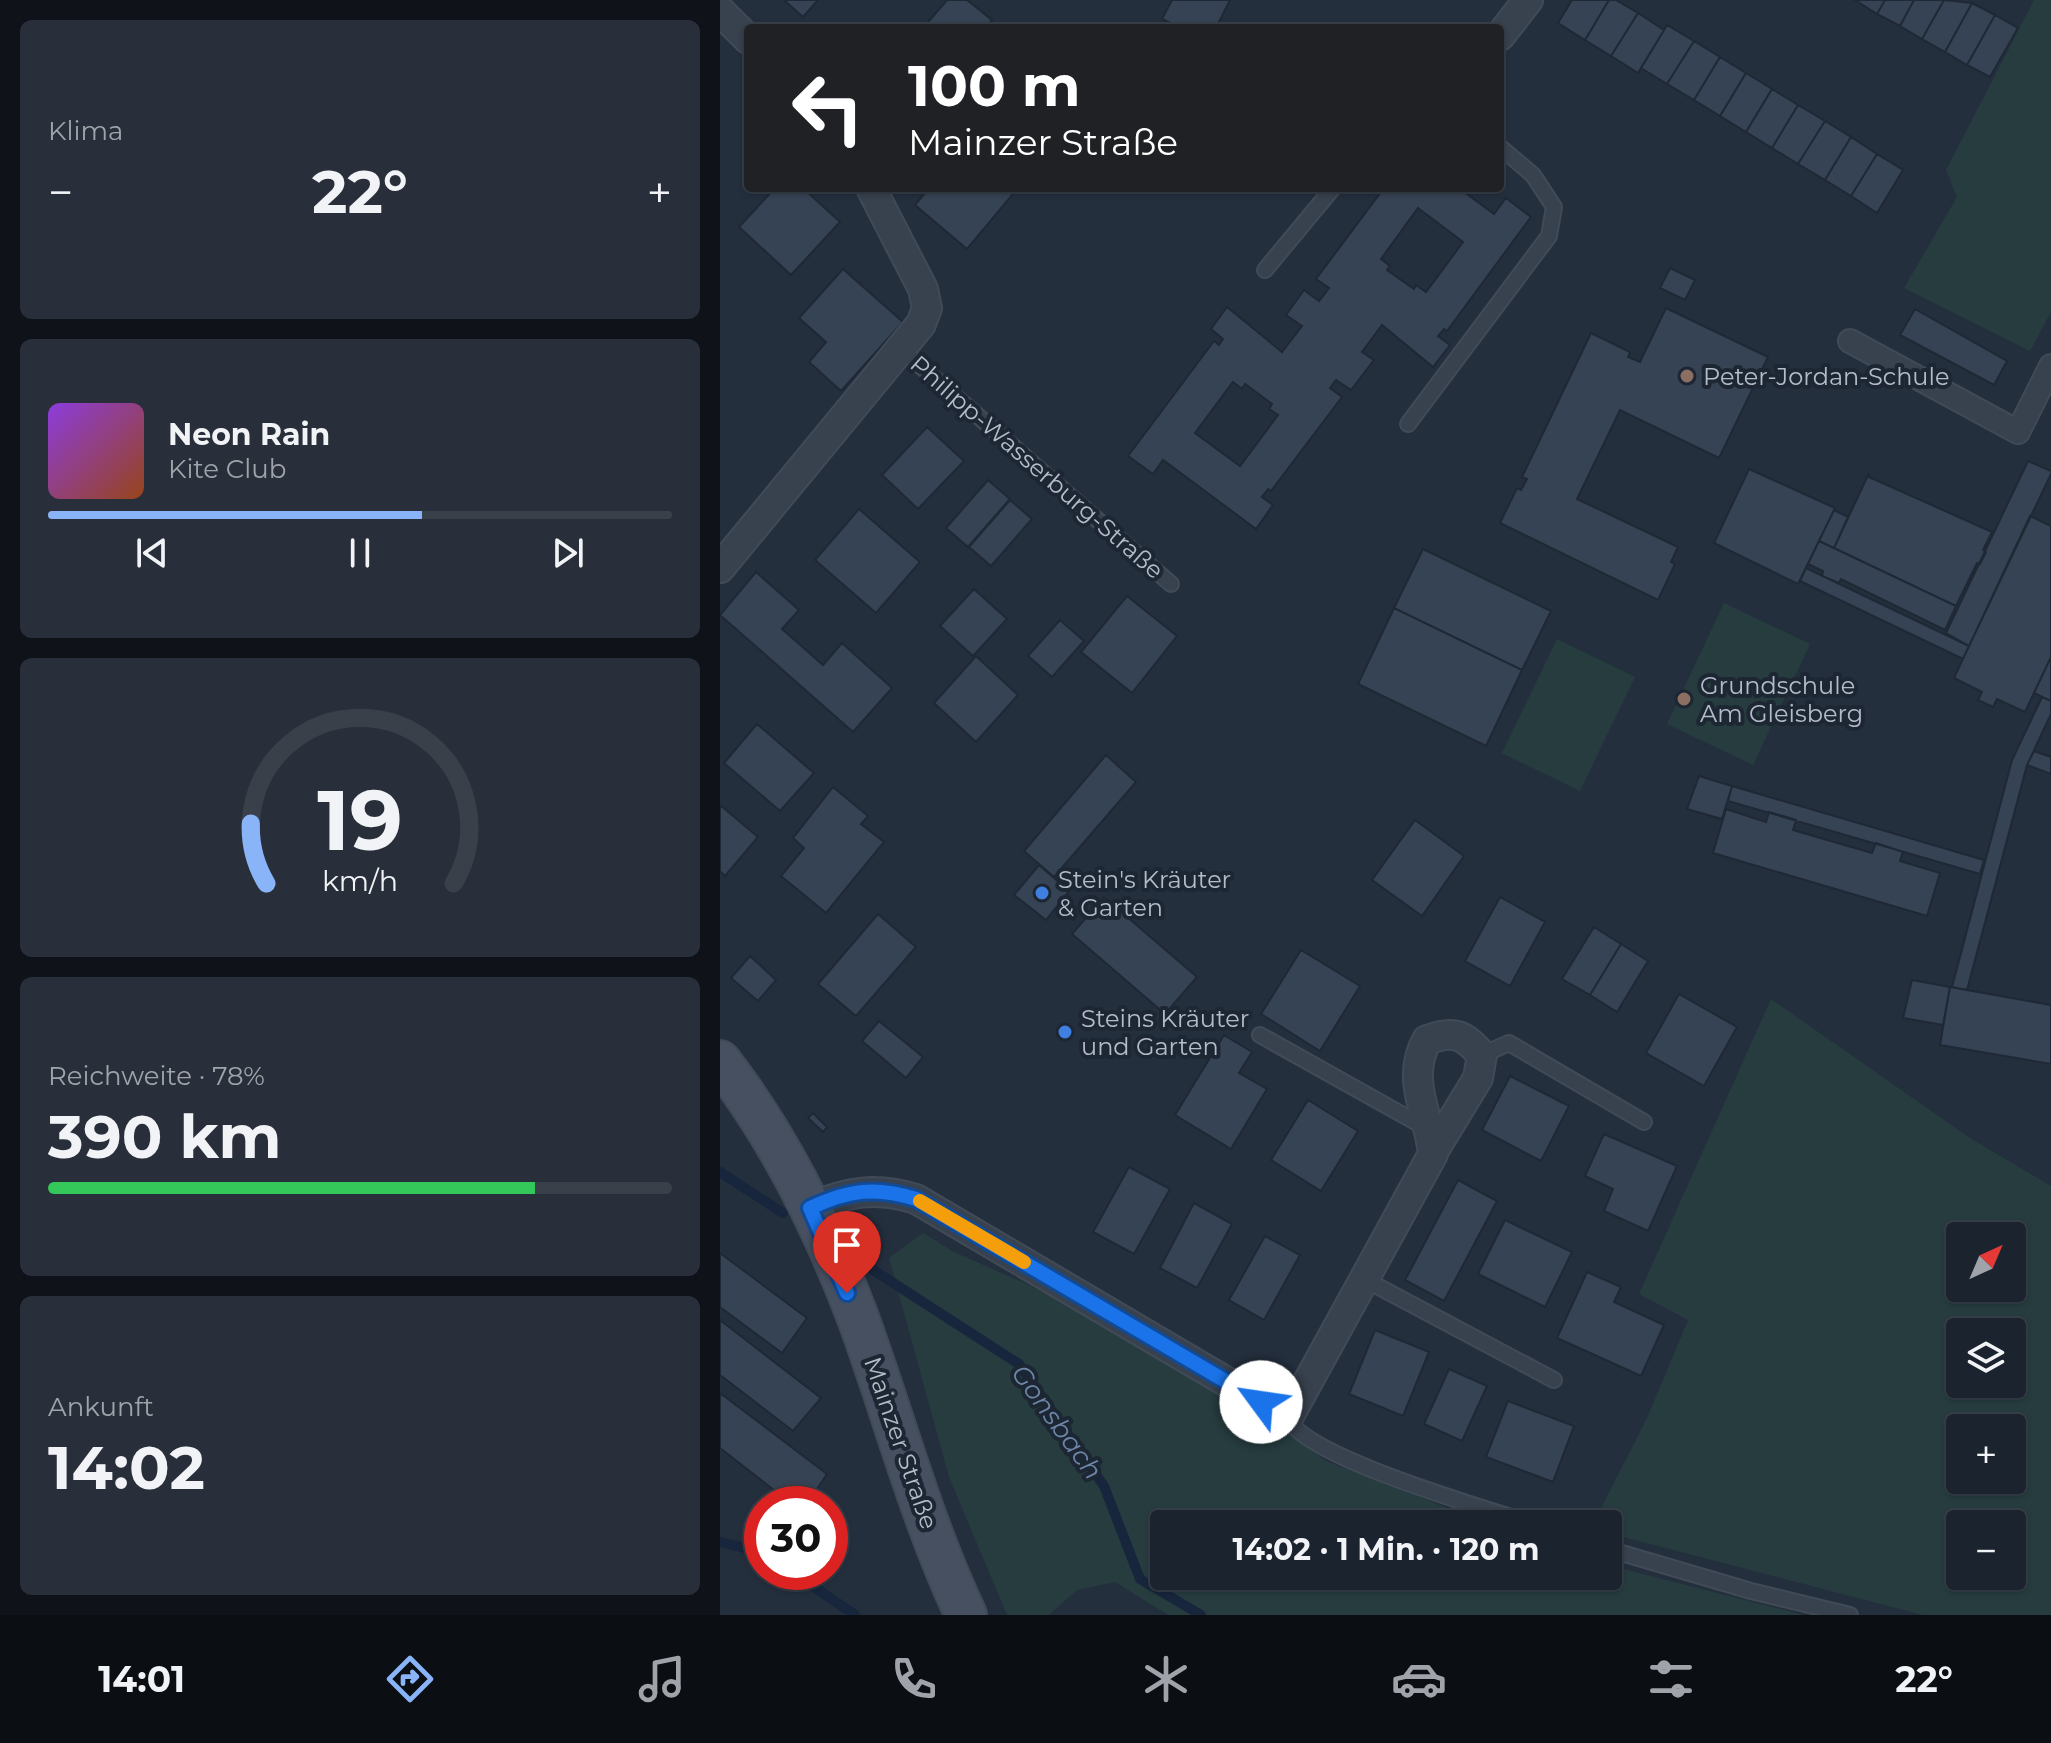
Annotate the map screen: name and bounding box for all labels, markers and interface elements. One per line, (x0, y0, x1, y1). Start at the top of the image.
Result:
text: 100 m (908, 52, 1081, 120)
icon: left (776, 56, 880, 160)
text: Klima (48, 115, 123, 147)
text: Mainzer Straße (908, 120, 1178, 164)
text: 22° (312, 155, 408, 228)
text: − (48, 165, 73, 219)
text: + (647, 165, 672, 219)
street label: Philipp-Wasserburg-Straße (905, 349, 1169, 585)
place label: Peter-Jordan-Schule (1703, 362, 1949, 391)
marker: Peter-Jordan-Schule (1678, 367, 1696, 385)
text: Neon Rain (168, 416, 330, 453)
text: Kite Club (168, 453, 286, 485)
icon: previous (130, 531, 174, 575)
icon: pause (338, 531, 382, 575)
icon: next (546, 531, 590, 575)
place label: Grundschule Am Gleisberg (1700, 671, 1863, 728)
marker: Grundschule Am Gleisberg (1675, 690, 1693, 708)
text: 19 (317, 768, 403, 870)
text: km/h (322, 863, 398, 898)
place label: Stein's Kräuter & Garten (1058, 865, 1231, 922)
marker: Stein's Kräuter & Garten (1033, 884, 1051, 902)
place label: Steins Kräuter und Garten (1081, 1004, 1249, 1061)
marker: Steins Kräuter und Garten (1056, 1023, 1074, 1041)
text: Reichweite · 78% (48, 1060, 265, 1092)
text: 390 km (48, 1100, 281, 1173)
pin (813, 1211, 881, 1293)
north arrow (1946, 1222, 2026, 1302)
map controls (1946, 1222, 2026, 1590)
icon: arrive (825, 1223, 869, 1267)
button: layers (1946, 1318, 2026, 1398)
street label: Mainzer Straße (858, 1353, 944, 1533)
water label: Gonsbach (1005, 1358, 1109, 1486)
position arrow (1219, 1360, 1303, 1444)
text: Ankunft (48, 1391, 154, 1423)
button: + (1946, 1414, 2026, 1494)
text: 14:02 (48, 1431, 205, 1504)
speed limit sign: 30 (744, 1486, 848, 1590)
button: − (1946, 1510, 2026, 1590)
text: 14:02 · 1 Min. · 120 m (1233, 1531, 1539, 1568)
icon: directions (382, 1651, 438, 1707)
icon: music (634, 1651, 690, 1707)
icon: phone (886, 1651, 942, 1707)
icon: climate (1138, 1651, 1194, 1707)
icon: car (1391, 1651, 1447, 1707)
icon: filters (1643, 1651, 1699, 1707)
text: 14:01 (98, 1657, 185, 1701)
text: 22° (1895, 1657, 1953, 1701)

